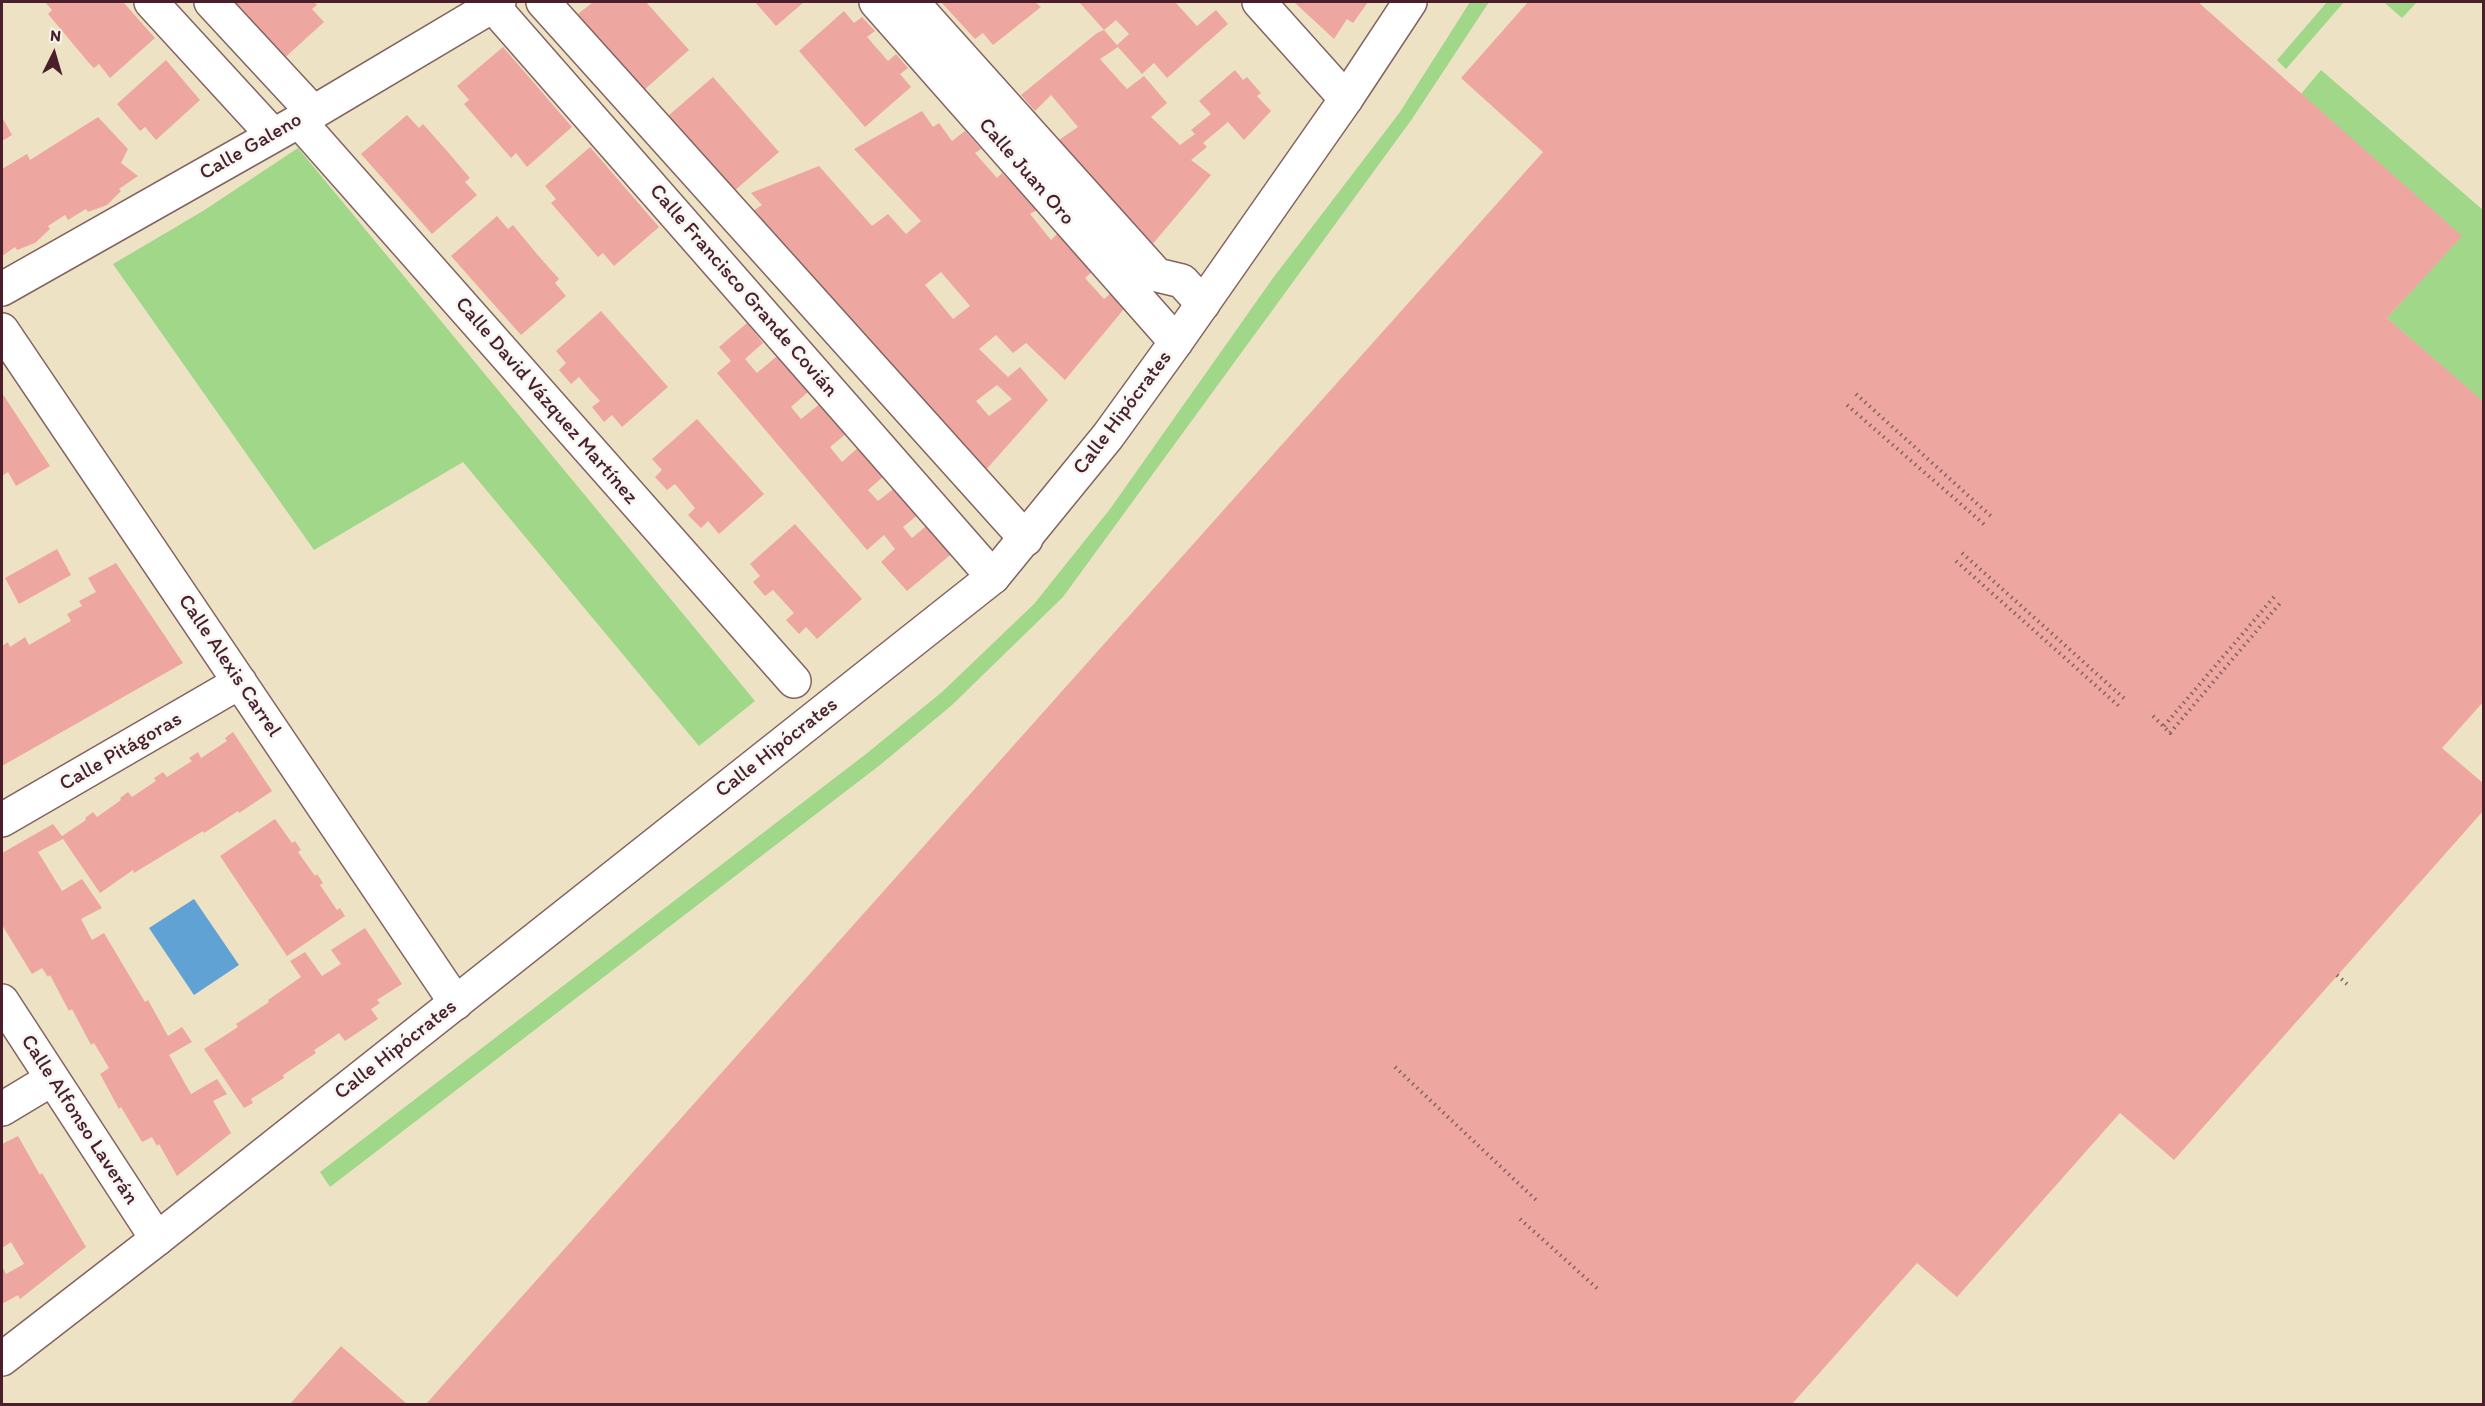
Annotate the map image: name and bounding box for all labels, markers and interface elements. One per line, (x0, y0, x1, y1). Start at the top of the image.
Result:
north arrow (24, 24, 84, 84)
text: N (49, 26, 62, 46)
street label: Calle Galeno (195, 108, 307, 186)
street label: Calle Juan Oro (973, 113, 1079, 231)
street label: Calle Francisco Grande Covián (644, 179, 842, 403)
street label: Calle David Vázquez Martínez (449, 292, 643, 510)
street label: Calle Hipócrates (1068, 346, 1178, 480)
street label: Calle Alexis Carrel (172, 590, 286, 742)
street label: Calle Hipócrates (711, 692, 843, 804)
street label: Calle Pitágoras (55, 707, 187, 797)
street label: Calle Hipócrates (330, 994, 462, 1106)
street label: Calle Alfonso Laverán (15, 1030, 143, 1210)

